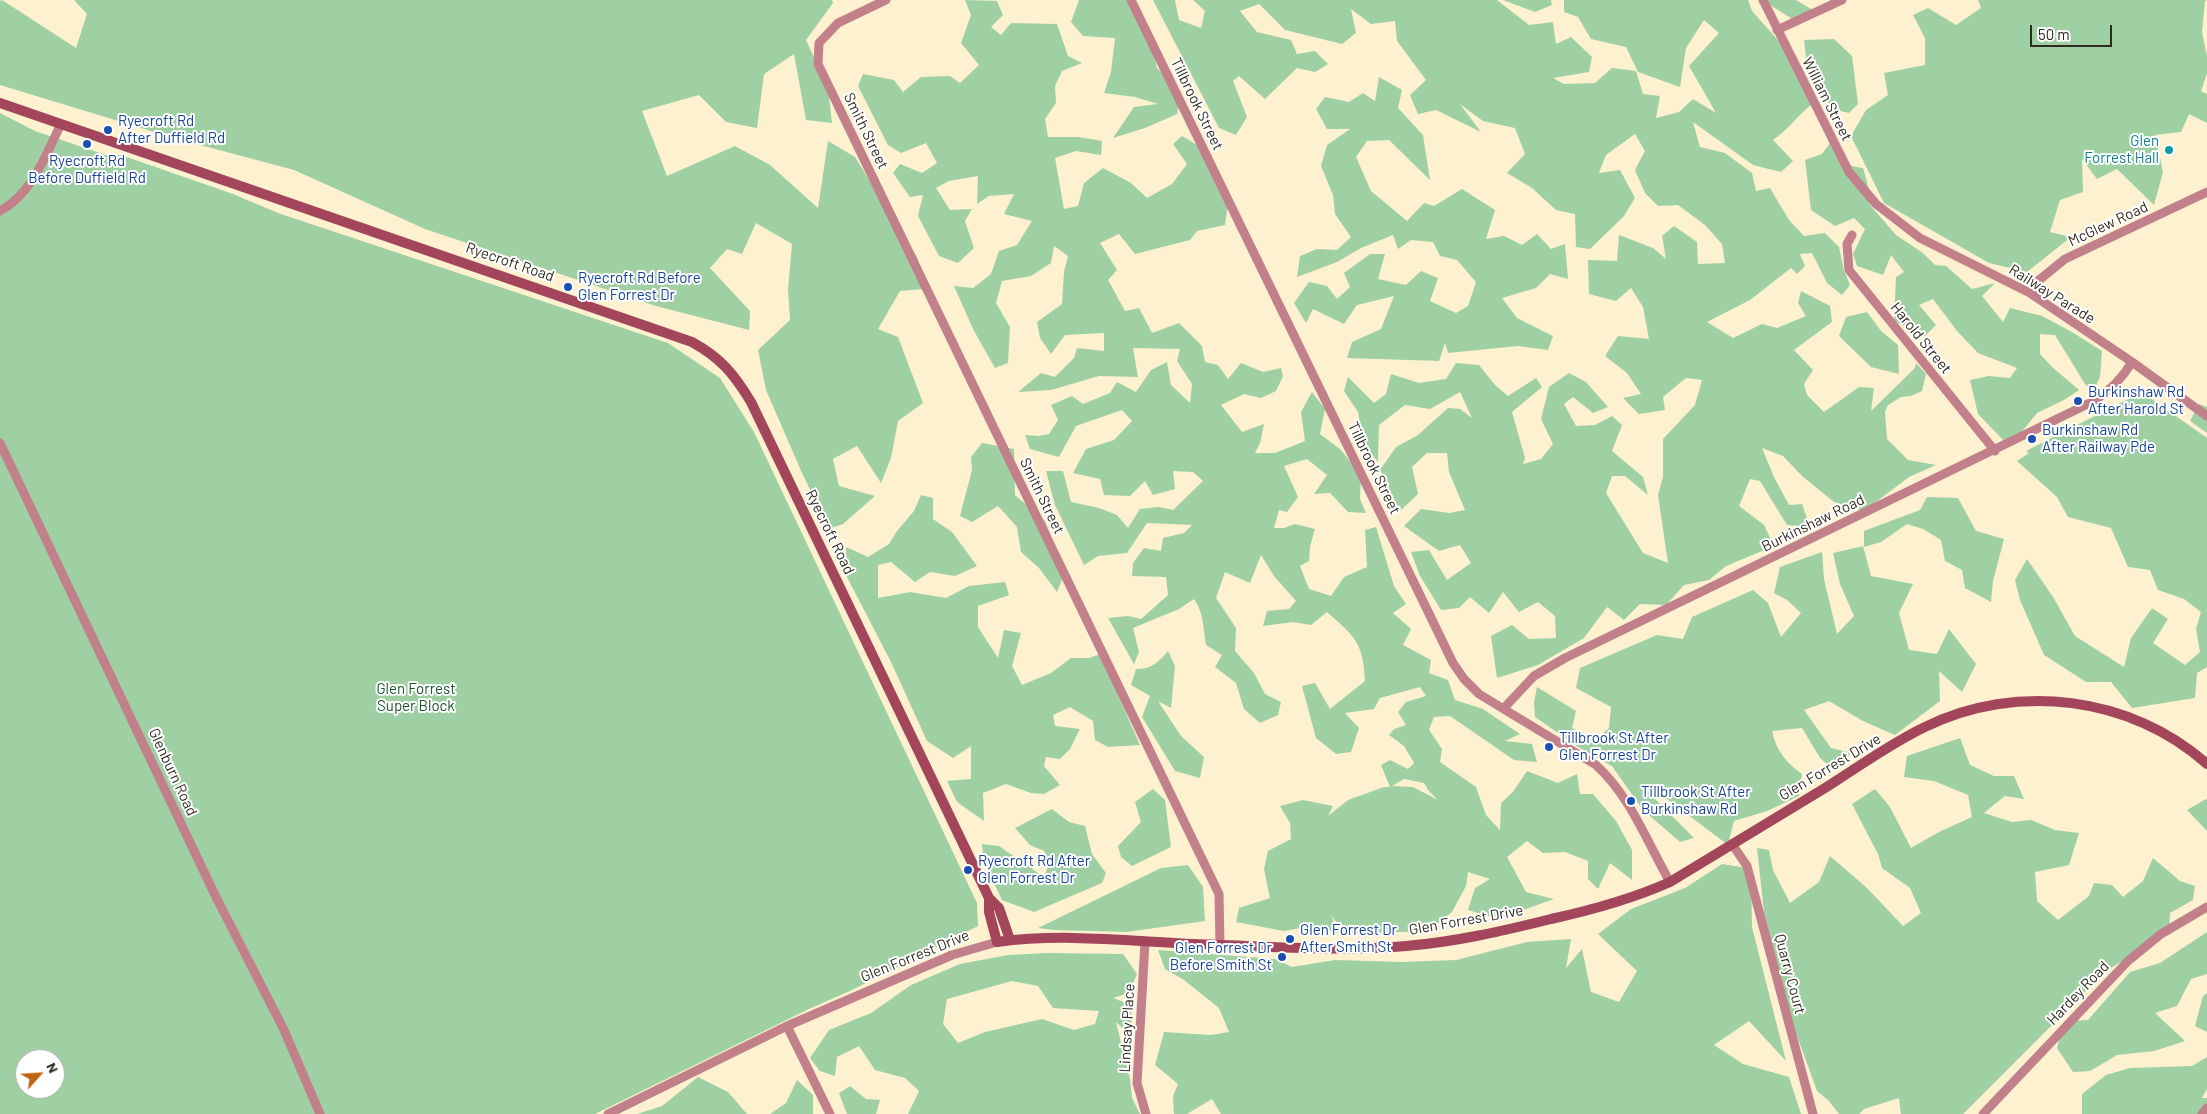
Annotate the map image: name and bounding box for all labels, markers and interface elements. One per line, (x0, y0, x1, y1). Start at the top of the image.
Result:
scale bar (2032, 15, 2114, 47)
text: 50 m (2038, 25, 2070, 43)
street label: William Street (1798, 54, 1856, 144)
street label: Tillbrook Street (1167, 55, 1227, 153)
street label: Smith Street (840, 90, 892, 172)
place label: Ryecroft Rd After Duffield Rd (118, 112, 225, 147)
marker: Ryecroft Rd After Duffield Rd (102, 124, 114, 136)
place label: Glen Forrest Hall (2084, 132, 2159, 167)
marker: Ryecroft Rd Before Duffield Rd (81, 138, 93, 150)
marker: Glen Forrest Hall (2163, 144, 2175, 156)
place label: Ryecroft Rd Before Duffield Rd (28, 152, 146, 187)
street label: McGlew Road (2065, 198, 2151, 250)
street label: Ryecroft Road (464, 239, 556, 285)
street label: Railway Parade (2006, 260, 2098, 328)
place label: Ryecroft Rd Before Glen Forrest Dr (578, 269, 701, 304)
marker: Ryecroft Rd Before Glen Forrest Dr (562, 281, 574, 293)
street label: Harold Street (1887, 299, 1955, 377)
place label: Burkinshaw Rd After Harold St (2088, 383, 2184, 418)
marker: Burkinshaw Rd After Harold St (2072, 395, 2084, 407)
street label: Tillbrook Street (1344, 419, 1404, 517)
place label: Burkinshaw Rd After Railway Pde (2042, 421, 2155, 456)
marker: Burkinshaw Rd After Railway Pde (2026, 433, 2038, 445)
street label: Smith Street (1016, 455, 1068, 537)
street label: Ryecroft Road (802, 487, 858, 577)
street label: Burkinshaw Road (1759, 490, 1867, 556)
park label: Glen Forrest Super Block (376, 680, 456, 715)
street label: Glenburn Road (145, 725, 201, 819)
place label: Tillbrook St After Glen Forrest Dr (1559, 729, 1669, 764)
street label: Glen Forrest Drive (1776, 730, 1884, 804)
marker: Tillbrook St After Glen Forrest Dr (1543, 741, 1555, 753)
place label: Tillbrook St After Burkinshaw Rd (1641, 783, 1751, 818)
marker: Tillbrook St After Burkinshaw Rd (1625, 795, 1637, 807)
place label: Ryecroft Rd After Glen Forrest Dr (978, 852, 1090, 887)
marker: Ryecroft Rd After Glen Forrest Dr (962, 864, 974, 876)
street label: Glen Forrest Drive (1408, 901, 1524, 939)
place label: Glen Forrest Dr After Smith St (1300, 921, 1397, 956)
street label: Glen Forrest Drive (858, 926, 972, 986)
street label: Quarry Court (1771, 932, 1809, 1016)
marker: Glen Forrest Dr After Smith St (1284, 933, 1296, 945)
place label: Glen Forrest Dr Before Smith St (1170, 939, 1272, 974)
marker: Glen Forrest Dr Before Smith St (1276, 951, 1288, 963)
street label: Hardey Road (2043, 957, 2113, 1029)
street label: Lindsay Place (1116, 983, 1138, 1073)
north arrow (15, 1049, 65, 1099)
text: N (43, 1060, 63, 1076)

